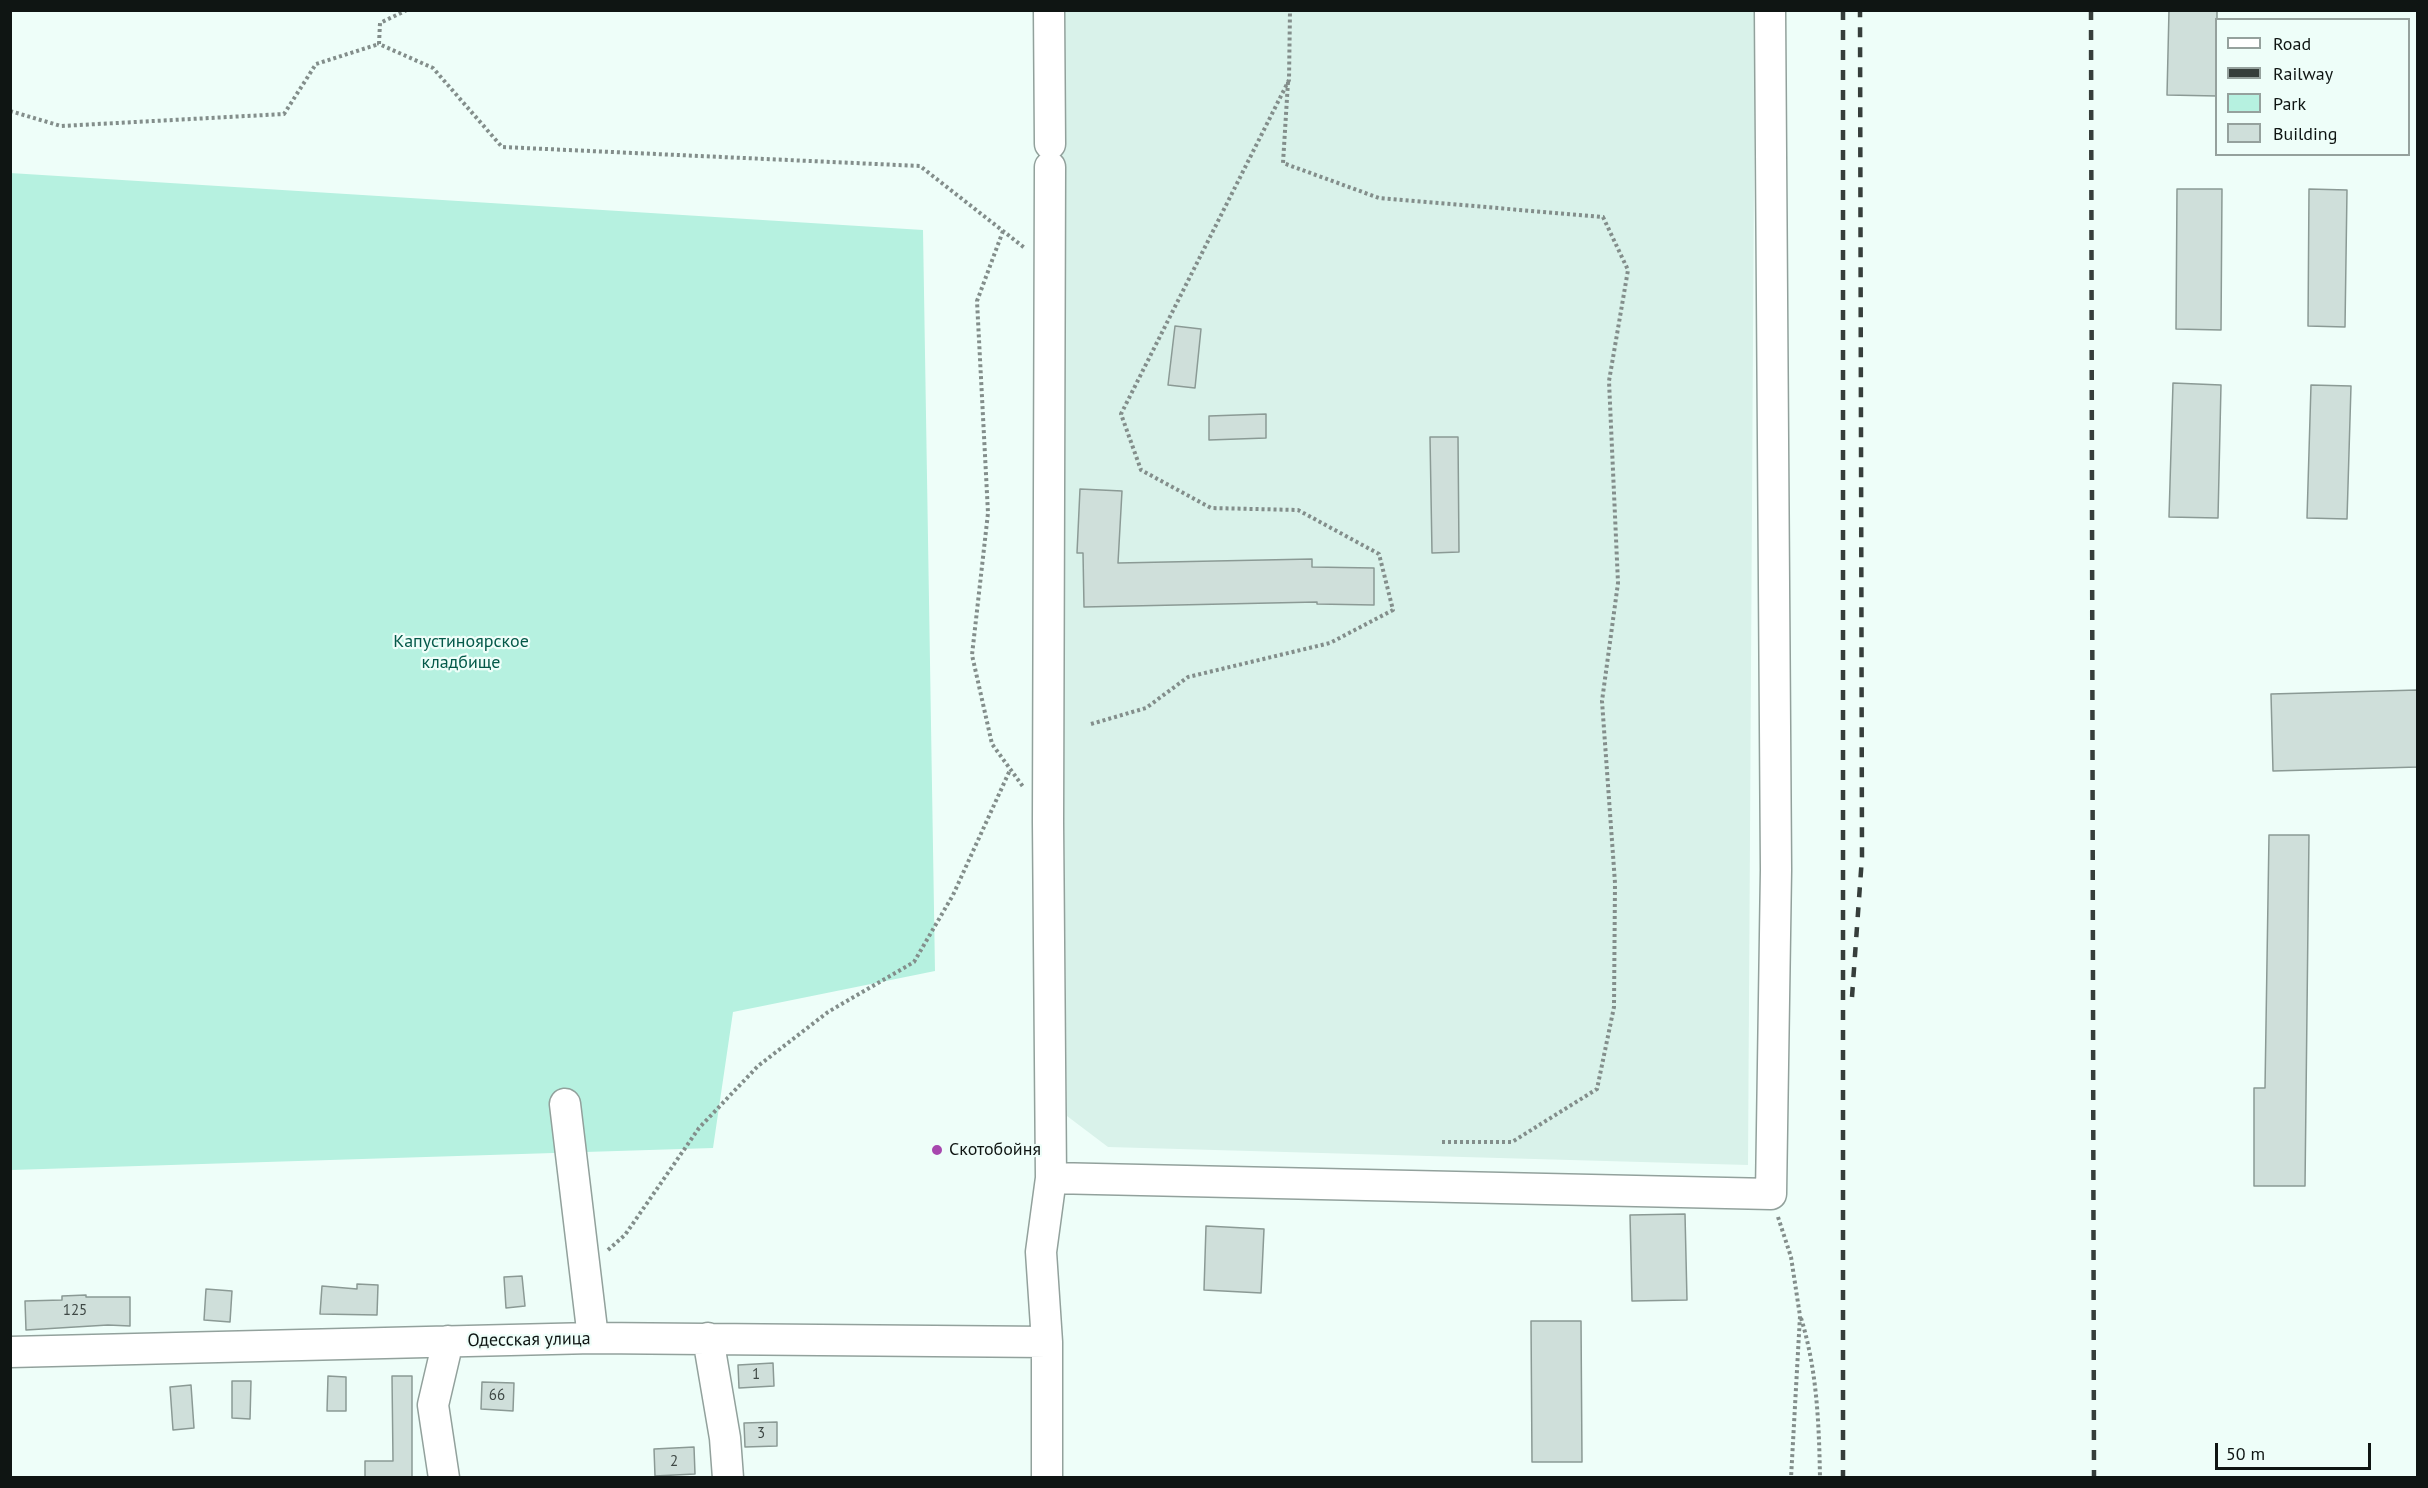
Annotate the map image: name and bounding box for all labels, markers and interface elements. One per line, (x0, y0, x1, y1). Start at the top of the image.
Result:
legend (2215, 18, 2410, 156)
text: Road (2273, 32, 2311, 55)
text: Railway (2273, 62, 2333, 85)
text: Park (2273, 92, 2306, 115)
text: Building (2273, 122, 2337, 145)
park label: Капустиноярское кладбище (393, 631, 529, 674)
place label: Скотобойня (949, 1139, 1041, 1161)
marker: Скотобойня (930, 1143, 944, 1157)
house number: 125 (63, 1302, 87, 1320)
street label: Одесская улица (467, 1328, 591, 1352)
house number: 1 (752, 1366, 760, 1384)
house number: 66 (489, 1387, 505, 1405)
house number: 3 (757, 1425, 765, 1443)
scale bar (2218, 1431, 2374, 1469)
text: 50 m (2226, 1442, 2265, 1465)
house number: 2 (670, 1453, 678, 1471)

